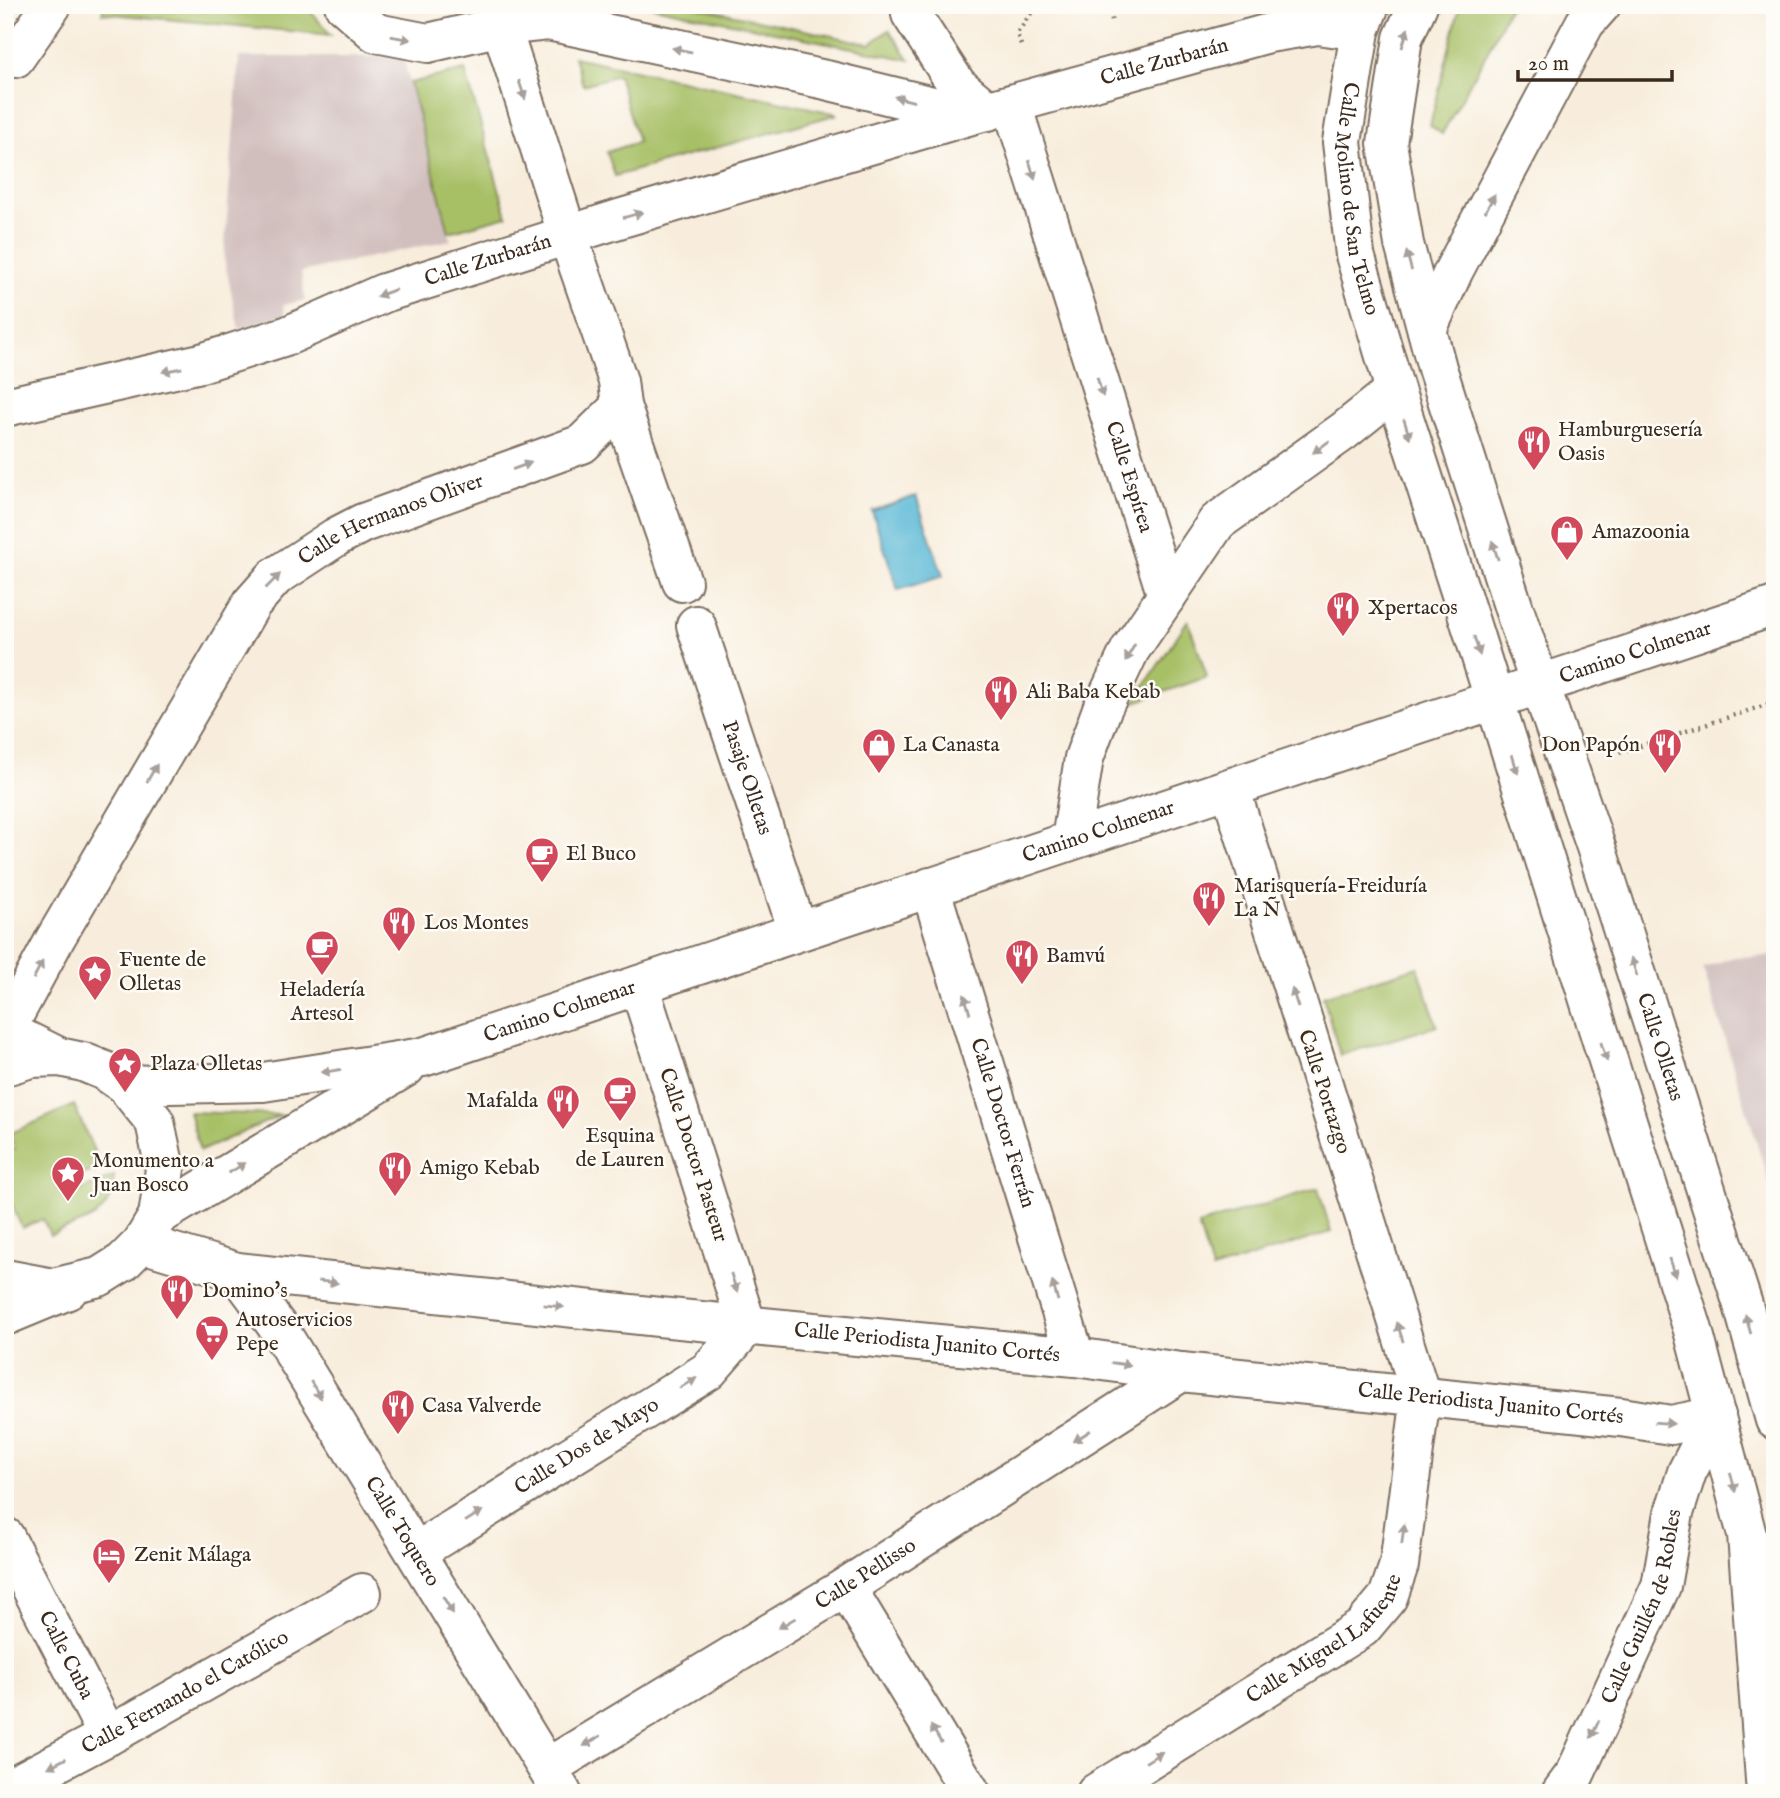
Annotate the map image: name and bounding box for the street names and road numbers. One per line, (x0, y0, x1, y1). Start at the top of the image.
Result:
street label: Calle Zurbarán (1097, 31, 1231, 92)
street label: Calle Molino de San Telmo (1327, 80, 1386, 318)
street label: Calle Zurbarán (421, 228, 555, 293)
street label: Calle Espírea (1099, 418, 1160, 537)
street label: Calle Hermanos Oliver (293, 467, 487, 572)
street label: Camino Colmenar (1556, 615, 1715, 691)
street label: Pasaje Olletas (715, 717, 779, 838)
street label: Camino Colmenar (1019, 794, 1178, 870)
street label: Camino Colmenar (480, 973, 640, 1049)
street label: Calle Olletas (1630, 990, 1690, 1104)
street label: Calle Portazgo (1291, 1026, 1357, 1158)
street label: Calle Doctor Ferrán (964, 1035, 1042, 1211)
street label: Calle Doctor Pasteur (652, 1065, 734, 1246)
street label: Calle Periodista Juanito Cortés (793, 1317, 1061, 1369)
street label: Calle Periodista Juanito Cortés (1357, 1377, 1625, 1431)
street label: Calle Dos de Mayo (510, 1391, 664, 1501)
street label: Calle Toquero (358, 1471, 446, 1592)
street label: Calle Guillén de Robles (1595, 1507, 1688, 1708)
street label: Calle Pellisso (810, 1532, 921, 1616)
street label: Calle Miguel Lafuente (1241, 1570, 1408, 1710)
street label: Calle Cuba (32, 1606, 101, 1705)
street label: Calle Fernando el Católico (77, 1624, 293, 1761)

